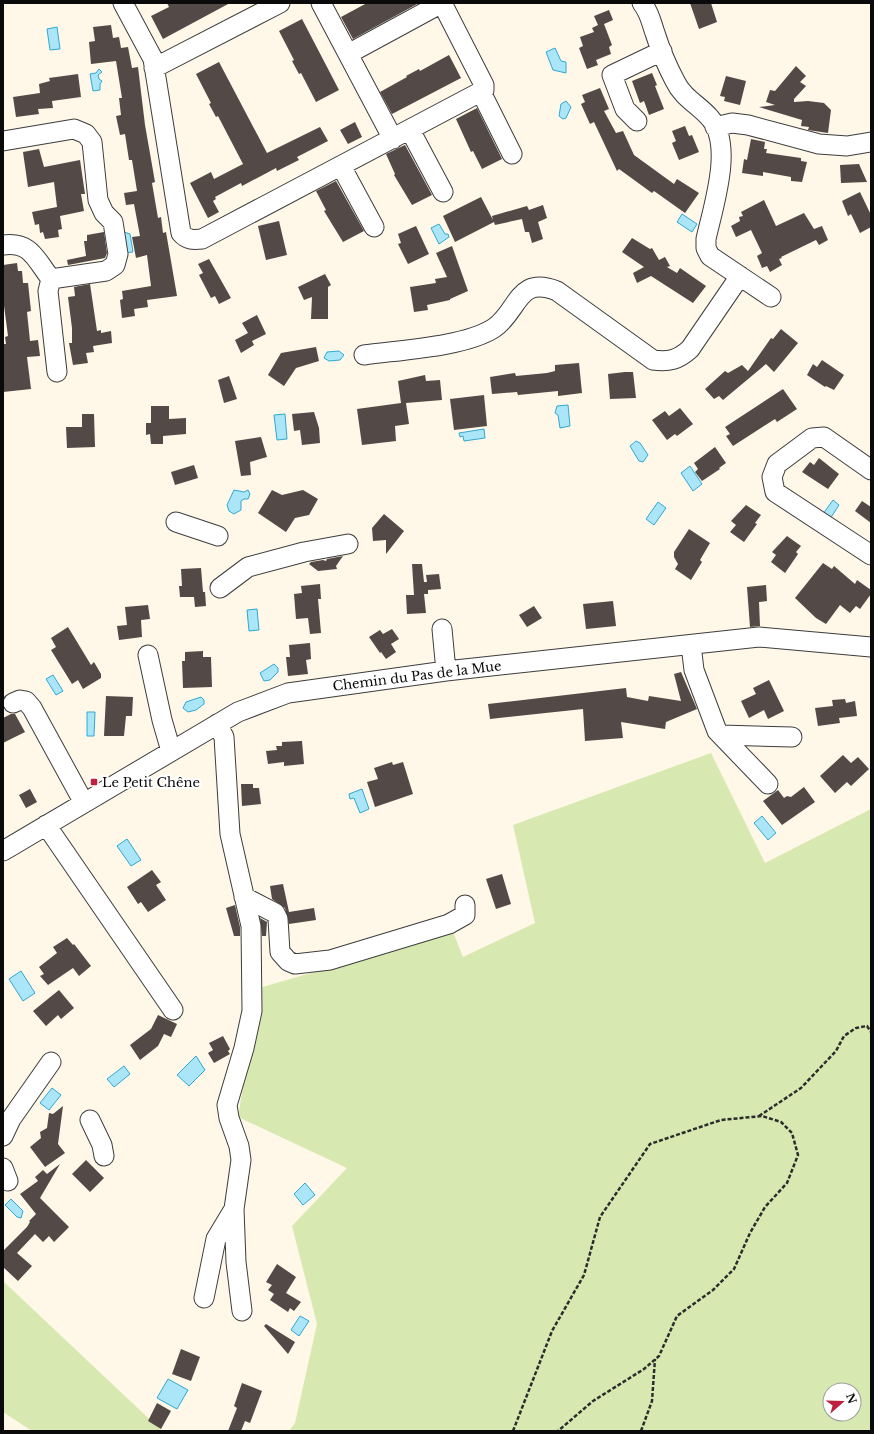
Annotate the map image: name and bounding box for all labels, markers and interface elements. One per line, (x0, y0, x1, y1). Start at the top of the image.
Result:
street label: Chemin du Pas de la Mue (332, 657, 502, 695)
place label: Le Petit Chêne (102, 774, 200, 791)
marker: Le Petit Chêne (89, 777, 99, 787)
north arrow (822, 1382, 862, 1422)
text: N (843, 1391, 860, 1406)

